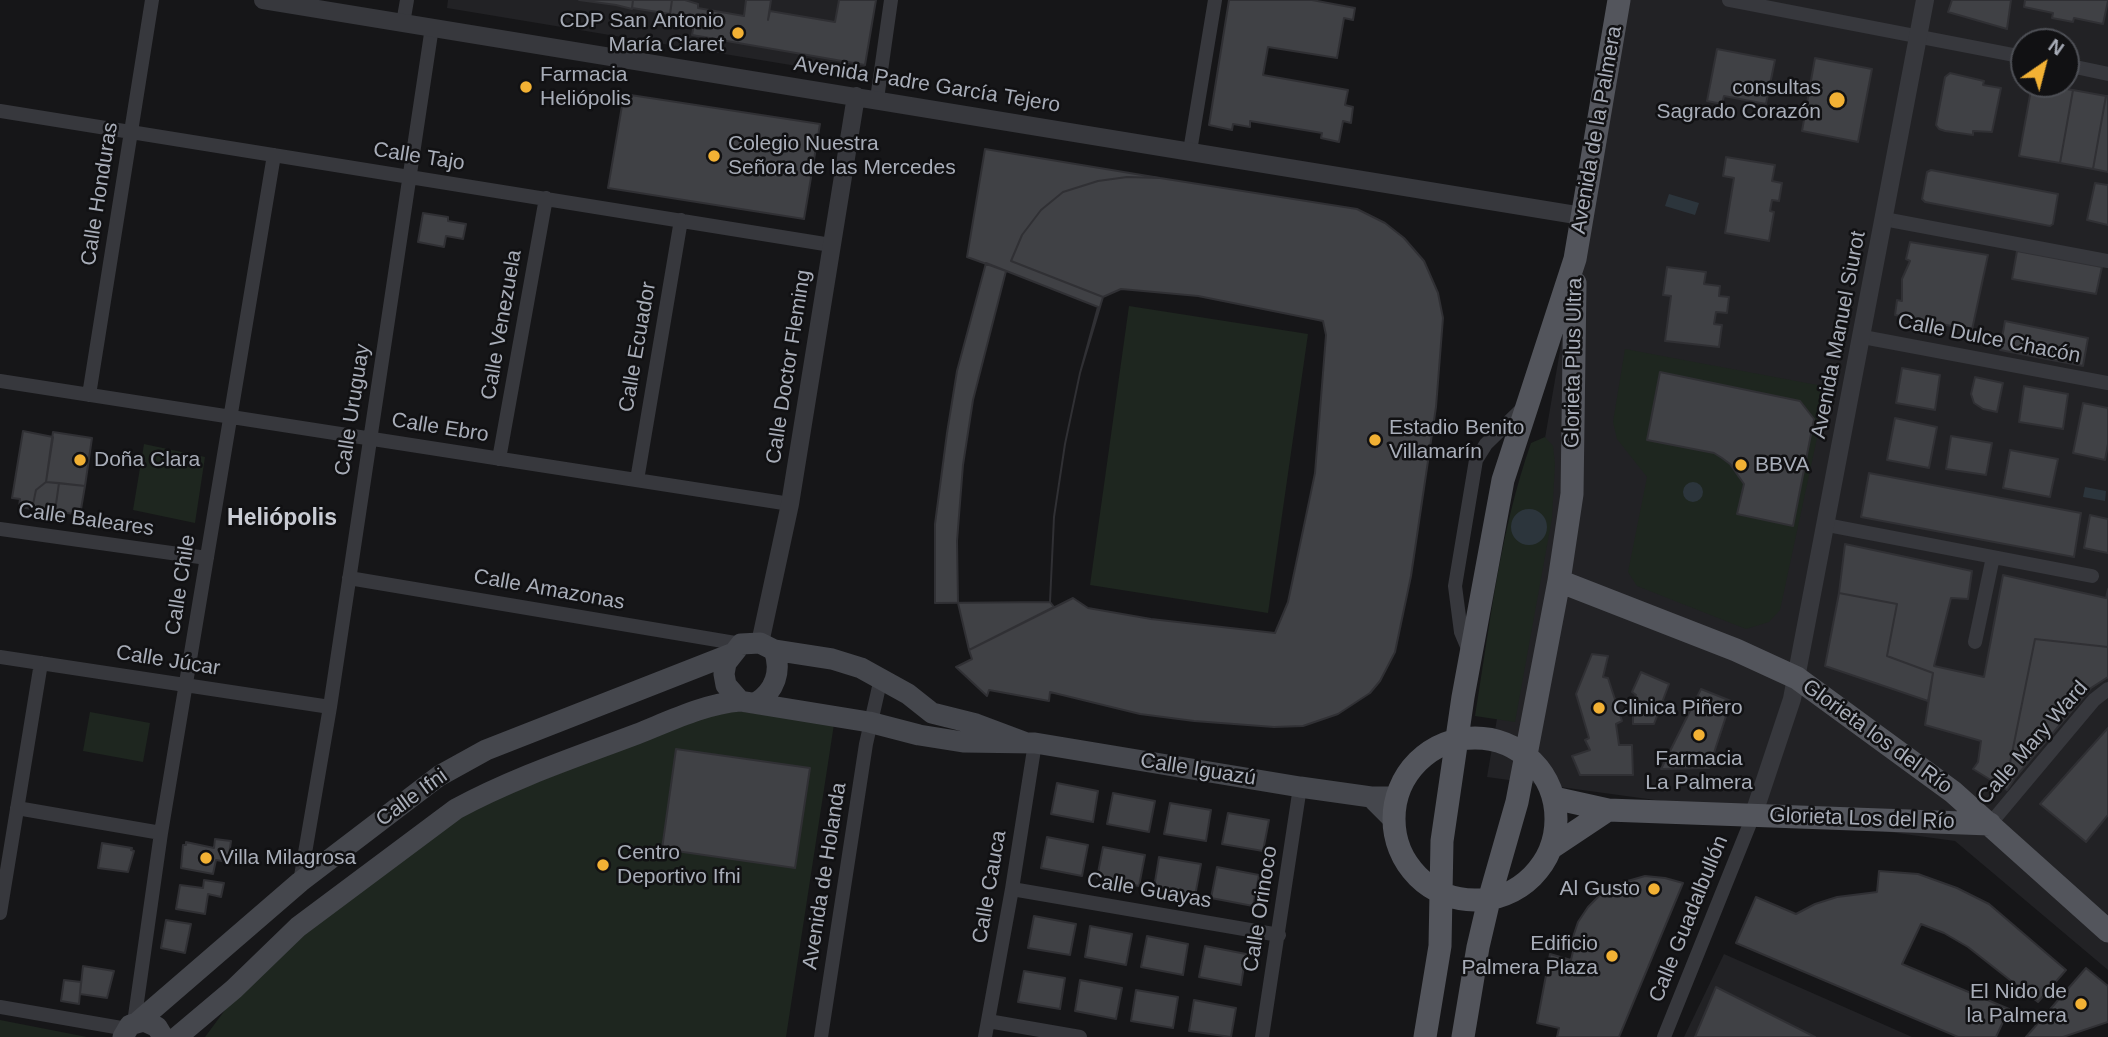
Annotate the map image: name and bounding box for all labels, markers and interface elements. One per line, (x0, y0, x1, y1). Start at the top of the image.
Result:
place label: CDP San Antonio María Claret (559, 8, 724, 58)
street label: Avenida de la Palmera (1566, 24, 1628, 236)
marker: CDP San Antonio María Claret (730, 25, 746, 41)
north arrow (2010, 28, 2080, 98)
text: N (2045, 34, 2068, 60)
street label: Avenida Padre García Tejero (792, 51, 1062, 119)
place label: Farmacia Heliópolis (540, 62, 631, 112)
place label: consultas Sagrado Corazón (1656, 75, 1821, 125)
marker: Farmacia Heliópolis (518, 79, 534, 95)
marker: consultas Sagrado Corazón (1827, 90, 1847, 110)
street label: Calle Honduras (76, 121, 124, 267)
place label: Colegio Nuestra Señora de las Mercedes (728, 131, 956, 181)
street label: Calle Tajo (371, 137, 467, 177)
marker: Colegio Nuestra Señora de las Mercedes (706, 148, 722, 164)
street label: Avenida Manuel Siurot (1807, 229, 1871, 441)
street label: Calle Venezuela (476, 248, 528, 402)
street label: Calle Doctor Fleming (761, 268, 817, 466)
street label: Glorieta Plus Ultra (1560, 278, 1588, 448)
street label: Calle Ecuador (614, 280, 662, 414)
street label: Calle Dulce Chacón (1896, 309, 2082, 369)
street label: Calle Uruguay (330, 342, 376, 478)
street label: Calle Ebro (390, 408, 490, 448)
place label: Estadio Benito Villamarín (1389, 415, 1524, 465)
marker: Estadio Benito Villamarín (1367, 432, 1383, 448)
place label: Doña Clara (94, 447, 200, 473)
marker: Doña Clara (72, 452, 88, 468)
place label: BBVA (1755, 452, 1809, 478)
marker: BBVA (1733, 457, 1749, 473)
street label: Calle Baleares (17, 498, 155, 542)
district label: Heliópolis (227, 505, 337, 533)
street label: Calle Chile (161, 533, 201, 637)
street label: Calle Amazonas (472, 564, 626, 616)
street label: Calle Júcar (114, 640, 222, 682)
street label: Glorieta los del Río (1797, 674, 1957, 800)
street label: Calle Mary Ward (1972, 676, 2094, 810)
place label: Clinica Piñero (1613, 695, 1743, 721)
marker: Clinica Piñero (1591, 700, 1607, 716)
marker: Farmacia La Palmera (1691, 727, 1707, 743)
place label: Farmacia La Palmera (1645, 746, 1753, 796)
street label: Calle Iguazú (1138, 748, 1258, 792)
street label: Calle Ifni (372, 764, 452, 832)
street label: Avenida de Holanda (798, 781, 852, 971)
street label: Glorieta Los del Río (1769, 803, 1955, 835)
street label: Calle Cauca (968, 828, 1012, 946)
street label: Calle Guadalbullón (1644, 832, 1734, 1006)
place label: Centro Deportivo Ifni (617, 840, 741, 890)
street label: Calle Orinoco (1239, 844, 1283, 974)
place label: Villa Milagrosa (220, 845, 356, 871)
marker: Villa Milagrosa (198, 850, 214, 866)
marker: Centro Deportivo Ifni (595, 857, 611, 873)
street label: Calle Guayas (1085, 868, 1213, 914)
place label: Al Gusto (1559, 876, 1640, 902)
marker: Al Gusto (1646, 881, 1662, 897)
place label: Edificio Palmera Plaza (1461, 931, 1598, 981)
marker: Edificio Palmera Plaza (1604, 948, 1620, 964)
place label: El Nido de la Palmera (1967, 979, 2067, 1029)
marker: El Nido de la Palmera (2073, 996, 2089, 1012)

